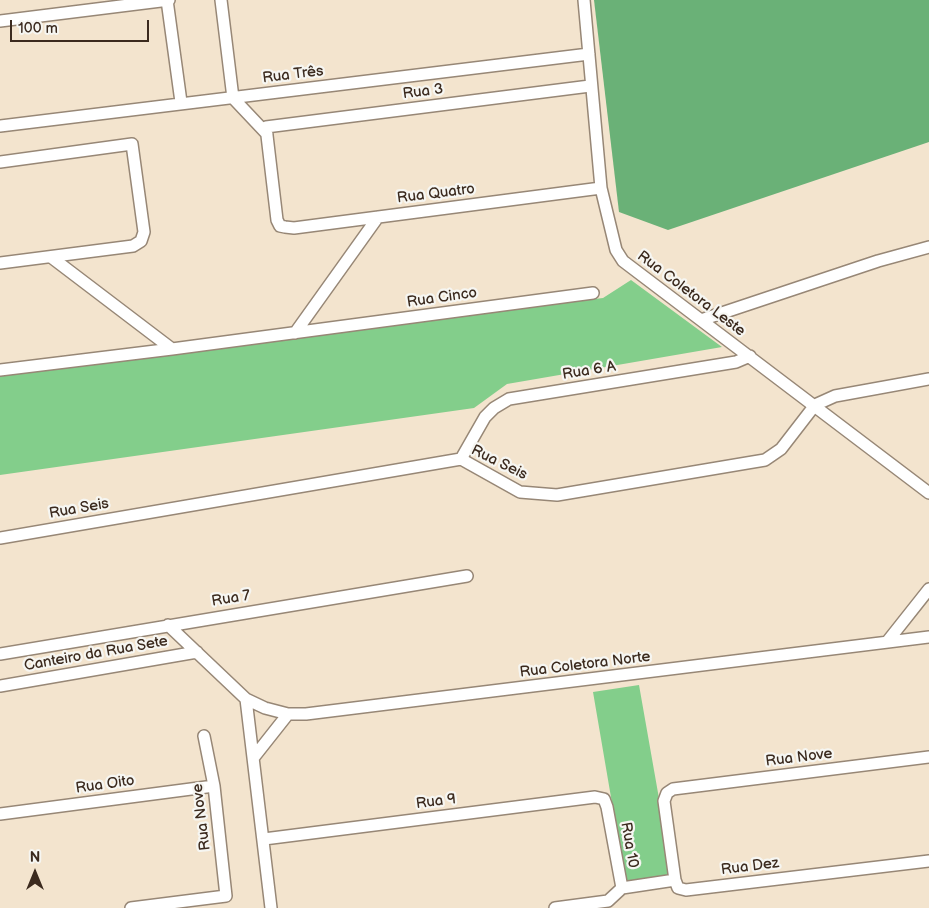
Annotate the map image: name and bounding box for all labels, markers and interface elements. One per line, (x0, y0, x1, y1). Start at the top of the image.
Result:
scale bar (12, 10, 151, 42)
text: 100 m (18, 19, 58, 38)
street label: Rua Três (261, 62, 325, 88)
street label: Rua 3 (402, 81, 444, 103)
street label: Rua Quatro (396, 180, 476, 208)
street label: Rua Coletora Leste (633, 247, 749, 341)
street label: Rua Cinco (406, 284, 478, 312)
street label: Rua 6 A (561, 358, 617, 384)
street label: Rua Seis (468, 442, 530, 484)
street label: Rua Seis (48, 495, 110, 523)
street label: Rua 7 (210, 587, 252, 611)
street label: Canteiro da Rua Sete (23, 632, 169, 676)
street label: Rua Coletora Norte (519, 648, 651, 682)
street label: Rua Nove (765, 745, 833, 771)
street label: Rua Oito (74, 772, 136, 798)
street label: Rua Nove (189, 783, 215, 851)
street label: Rua 9 (415, 791, 457, 813)
street label: Rua 10 (616, 821, 642, 869)
north arrow (10, 848, 60, 898)
text: N (30, 849, 40, 866)
street label: Rua Dez (720, 855, 780, 879)

